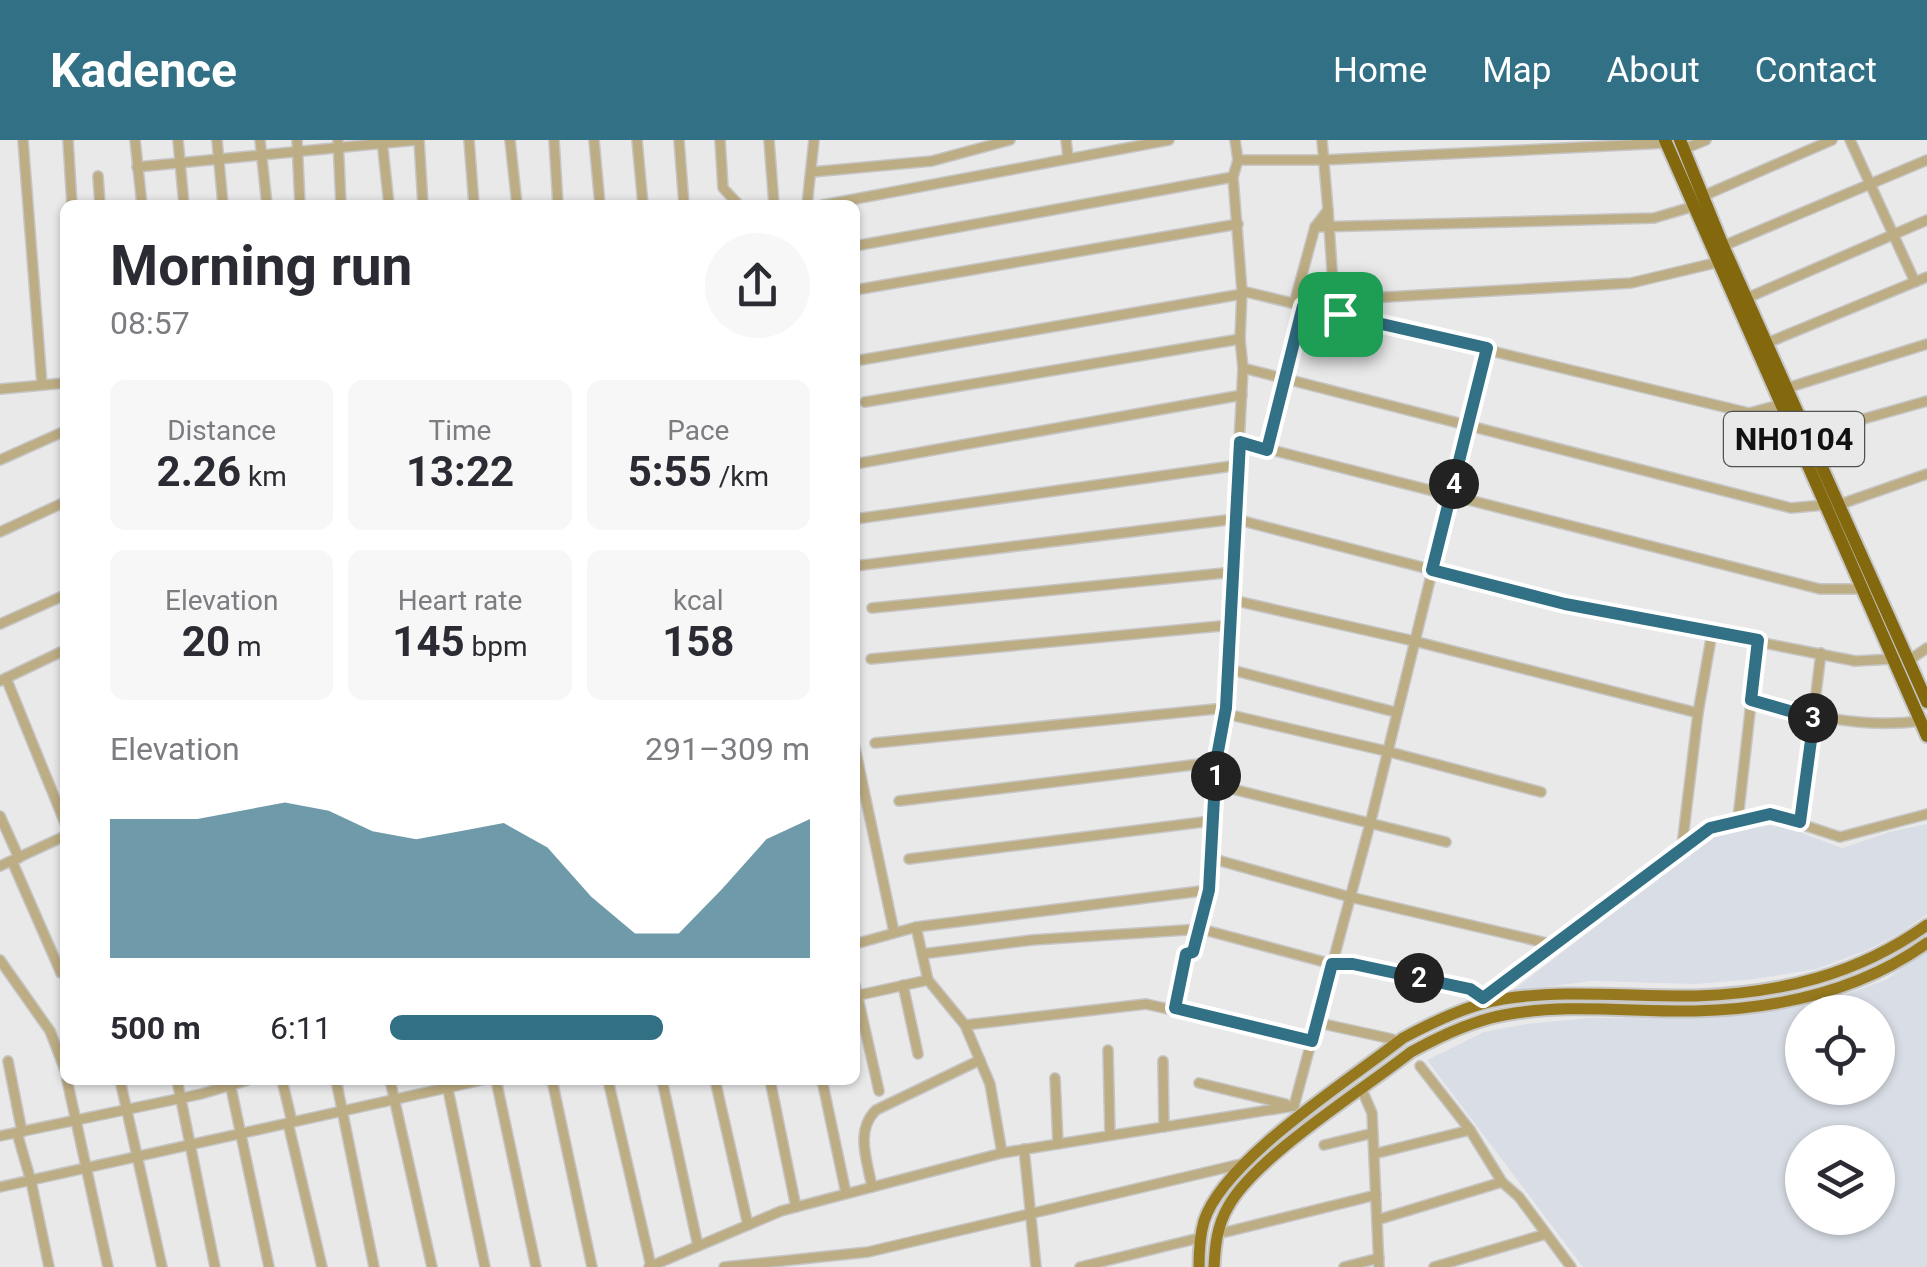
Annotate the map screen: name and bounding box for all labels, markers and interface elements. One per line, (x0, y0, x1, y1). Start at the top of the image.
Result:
text: Kadence (50, 42, 237, 99)
text: Home (1333, 50, 1427, 91)
text: Map (1482, 50, 1551, 91)
text: About (1606, 50, 1700, 91)
text: Contact (1755, 50, 1877, 91)
button: share (705, 233, 810, 338)
text: Morning run (110, 234, 412, 298)
pin (1298, 272, 1383, 357)
icon: arrive (1313, 287, 1368, 342)
text: 08:57 (110, 304, 190, 342)
road number: NH0104 (1724, 412, 1864, 466)
text: Distance (167, 414, 276, 447)
text: Time (429, 414, 491, 447)
text: Pace (667, 414, 729, 447)
text: 2.26 (157, 447, 241, 496)
text: 13:22 (406, 447, 514, 496)
text: 5:55 (628, 447, 712, 496)
pin: 4 (1429, 459, 1479, 509)
text: km (241, 460, 287, 493)
text: /km (712, 460, 769, 493)
text: 4 (1446, 467, 1462, 500)
text: Elevation (165, 584, 278, 617)
text: Heart rate (398, 584, 522, 617)
text: kcal (673, 584, 724, 617)
text: 20 (182, 617, 230, 666)
text: 145 (392, 617, 465, 666)
text: 158 (662, 617, 734, 666)
text: m (230, 630, 262, 663)
text: bpm (465, 630, 528, 663)
pin: 3 (1788, 693, 1838, 743)
text: 3 (1805, 701, 1821, 734)
text: Elevation (110, 730, 240, 768)
text: 291–309 m (645, 730, 810, 768)
pin: 1 (1191, 751, 1241, 801)
text: 1 (1208, 759, 1224, 792)
pin: 2 (1394, 953, 1444, 1003)
text: 2 (1411, 961, 1427, 994)
map controls (1785, 995, 1895, 1235)
button: locate (1785, 995, 1895, 1105)
text: 500 m (110, 1009, 201, 1047)
text: 6:11 (270, 1009, 332, 1047)
button: layers (1785, 1125, 1895, 1235)

